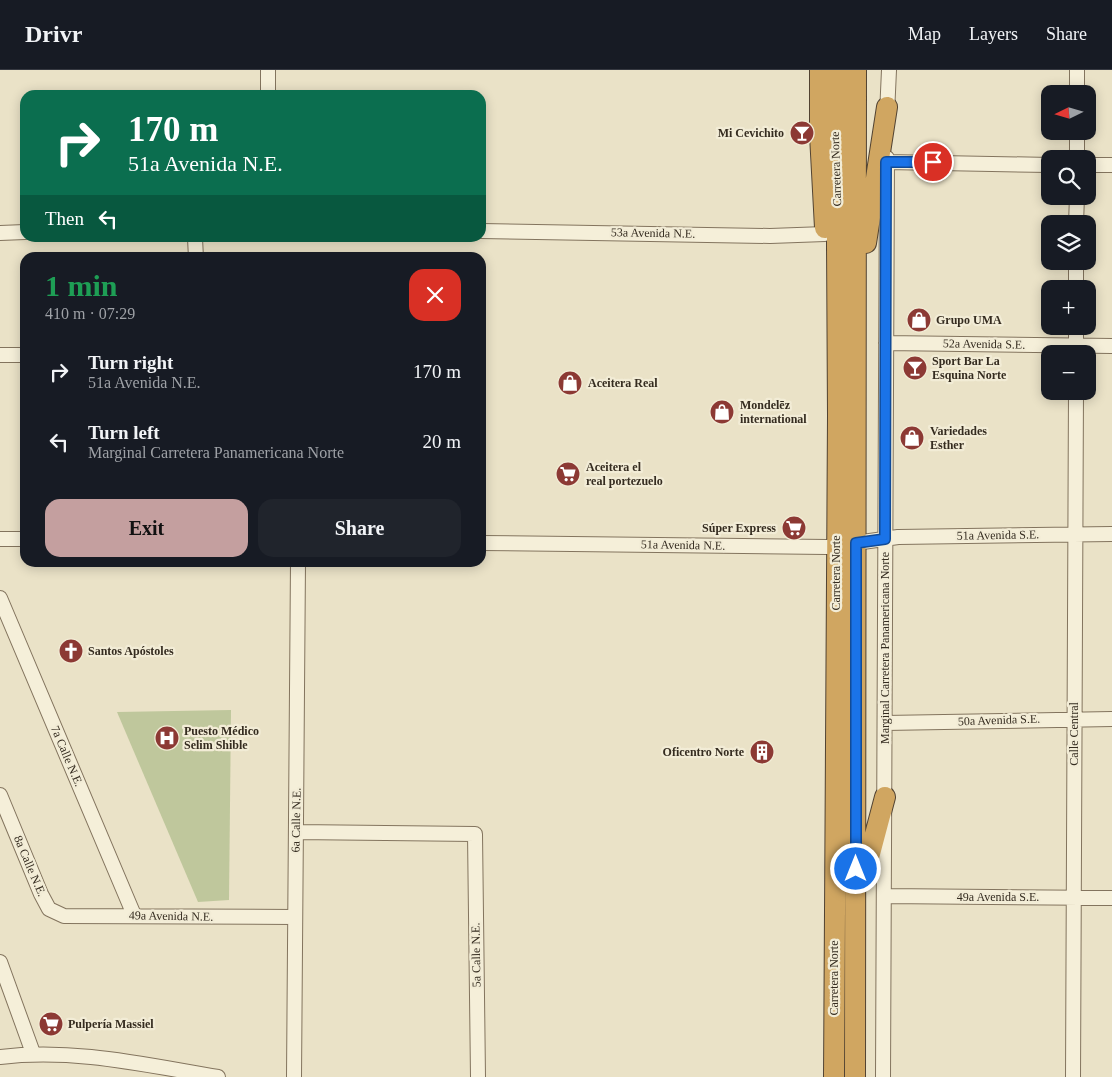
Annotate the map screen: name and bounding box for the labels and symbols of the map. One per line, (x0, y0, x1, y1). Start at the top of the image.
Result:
north arrow (1041, 85, 1096, 140)
bar icon: Mi Cevichito (789, 120, 815, 146)
place label: Mi Cevichito (718, 126, 784, 140)
street label: Carretera Norte (828, 131, 844, 207)
pin (912, 141, 954, 183)
street label: 53a Avenida N.E. (611, 225, 695, 241)
shop icon: Grupo UMA (906, 307, 932, 333)
place label: Grupo UMA (936, 313, 1002, 327)
street label: 52a Avenida S.E. (943, 336, 1025, 352)
place label: Sport Bar La Esquina Norte (932, 354, 1007, 382)
bar icon: Sport Bar La Esquina Norte (902, 355, 928, 381)
shop icon: Aceitera Real (557, 370, 583, 396)
place label: Aceitera Real (588, 376, 658, 390)
place label: Mondelēz international (740, 398, 807, 426)
shop icon: Mondelēz international (709, 399, 735, 425)
place label: Variedades Esther (930, 424, 987, 452)
shop icon: Variedades Esther (899, 425, 925, 451)
place label: Aceitera el real portezuelo (586, 460, 663, 488)
supermarket icon: Aceitera el real portezuelo (555, 461, 581, 487)
supermarket icon: Súper Express (781, 515, 807, 541)
place label: Súper Express (702, 521, 776, 535)
street label: 51a Avenida S.E. (957, 527, 1039, 543)
street label: Carretera Norte (829, 536, 843, 610)
street label: 51a Avenida N.E. (641, 537, 725, 553)
street label: Marginal Carretera Panamericana Norte (878, 552, 892, 744)
church icon: Santos Apóstoles (58, 638, 84, 664)
place label: Santos Apóstoles (88, 644, 174, 658)
street label: Calle Central (1067, 702, 1081, 766)
street label: 50a Avenida S.E. (958, 712, 1040, 728)
street label: 7a Calle N.E. (48, 724, 86, 788)
place label: Puesto Médico Selim Shible (184, 724, 259, 752)
hospital icon: Puesto Médico Selim Shible (154, 725, 180, 751)
building icon: Oficentro Norte (749, 739, 775, 765)
place label: Oficentro Norte (663, 745, 745, 759)
street label: 6a Calle N.E. (288, 788, 304, 852)
street label: 8a Calle N.E. (11, 834, 49, 898)
position arrow (829, 842, 881, 894)
street label: 49a Avenida S.E. (957, 890, 1039, 904)
street label: 49a Avenida N.E. (129, 908, 213, 924)
street label: 5a Calle N.E. (468, 923, 484, 987)
street label: Carretera Norte (827, 941, 841, 1015)
supermarket icon: Pulpería Massiel (38, 1011, 64, 1037)
place label: Pulpería Massiel (68, 1017, 154, 1031)

